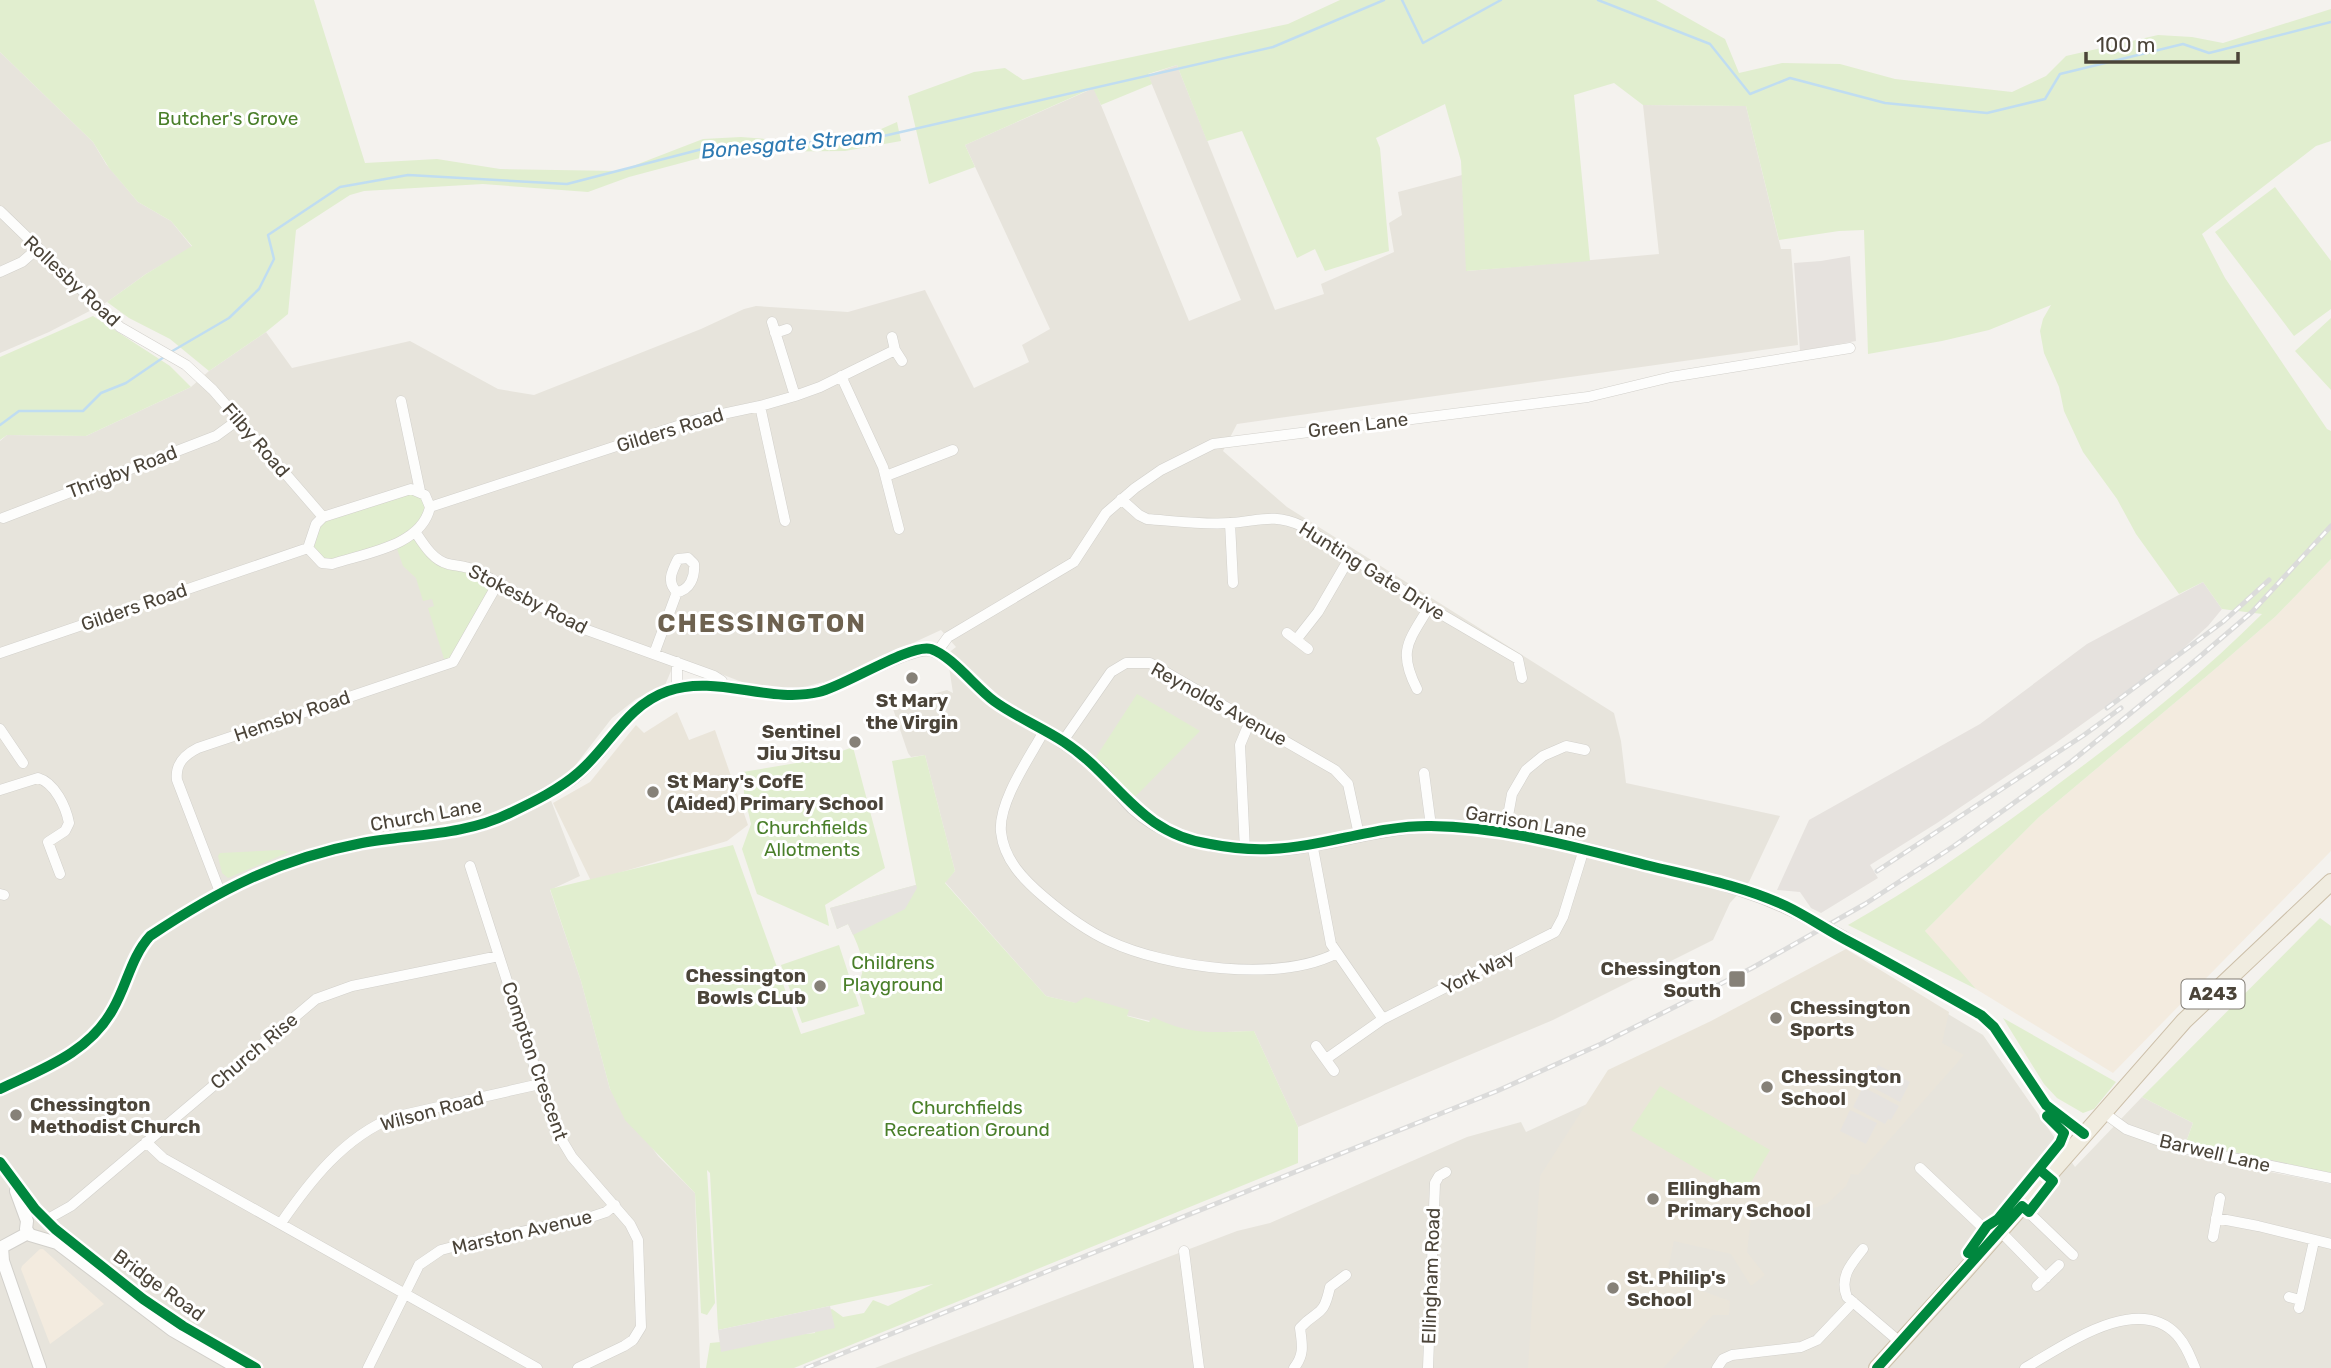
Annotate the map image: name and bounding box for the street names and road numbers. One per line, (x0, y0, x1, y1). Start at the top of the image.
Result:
street label: Rollesby Road (19, 231, 125, 331)
street label: Filby Road (217, 398, 295, 482)
street label: Gilders Road (614, 403, 726, 457)
street label: Green Lane (1307, 407, 1409, 443)
street label: Thrigby Road (64, 440, 180, 504)
street label: Hunting Gate Drive (1295, 517, 1449, 625)
street label: Stokesby Road (465, 559, 591, 639)
street label: Gilders Road (78, 578, 190, 636)
street label: Reynolds Avenue (1147, 657, 1291, 751)
street label: Hemsby Road (231, 685, 353, 747)
street label: Church Lane (368, 794, 484, 836)
street label: Garrison Lane (1464, 801, 1588, 843)
street label: York Way (1438, 944, 1518, 1000)
street label: Compton Crescent (497, 979, 573, 1144)
road number: A243 (2182, 979, 2244, 1009)
street label: Church Rise (206, 1008, 302, 1094)
street label: Wilson Road (378, 1086, 486, 1136)
street label: Barwell Lane (2157, 1129, 2273, 1177)
street label: Marston Avenue (450, 1205, 594, 1259)
street label: Ellingham Road (1417, 1207, 1445, 1345)
street label: Bridge Road (109, 1244, 209, 1326)

